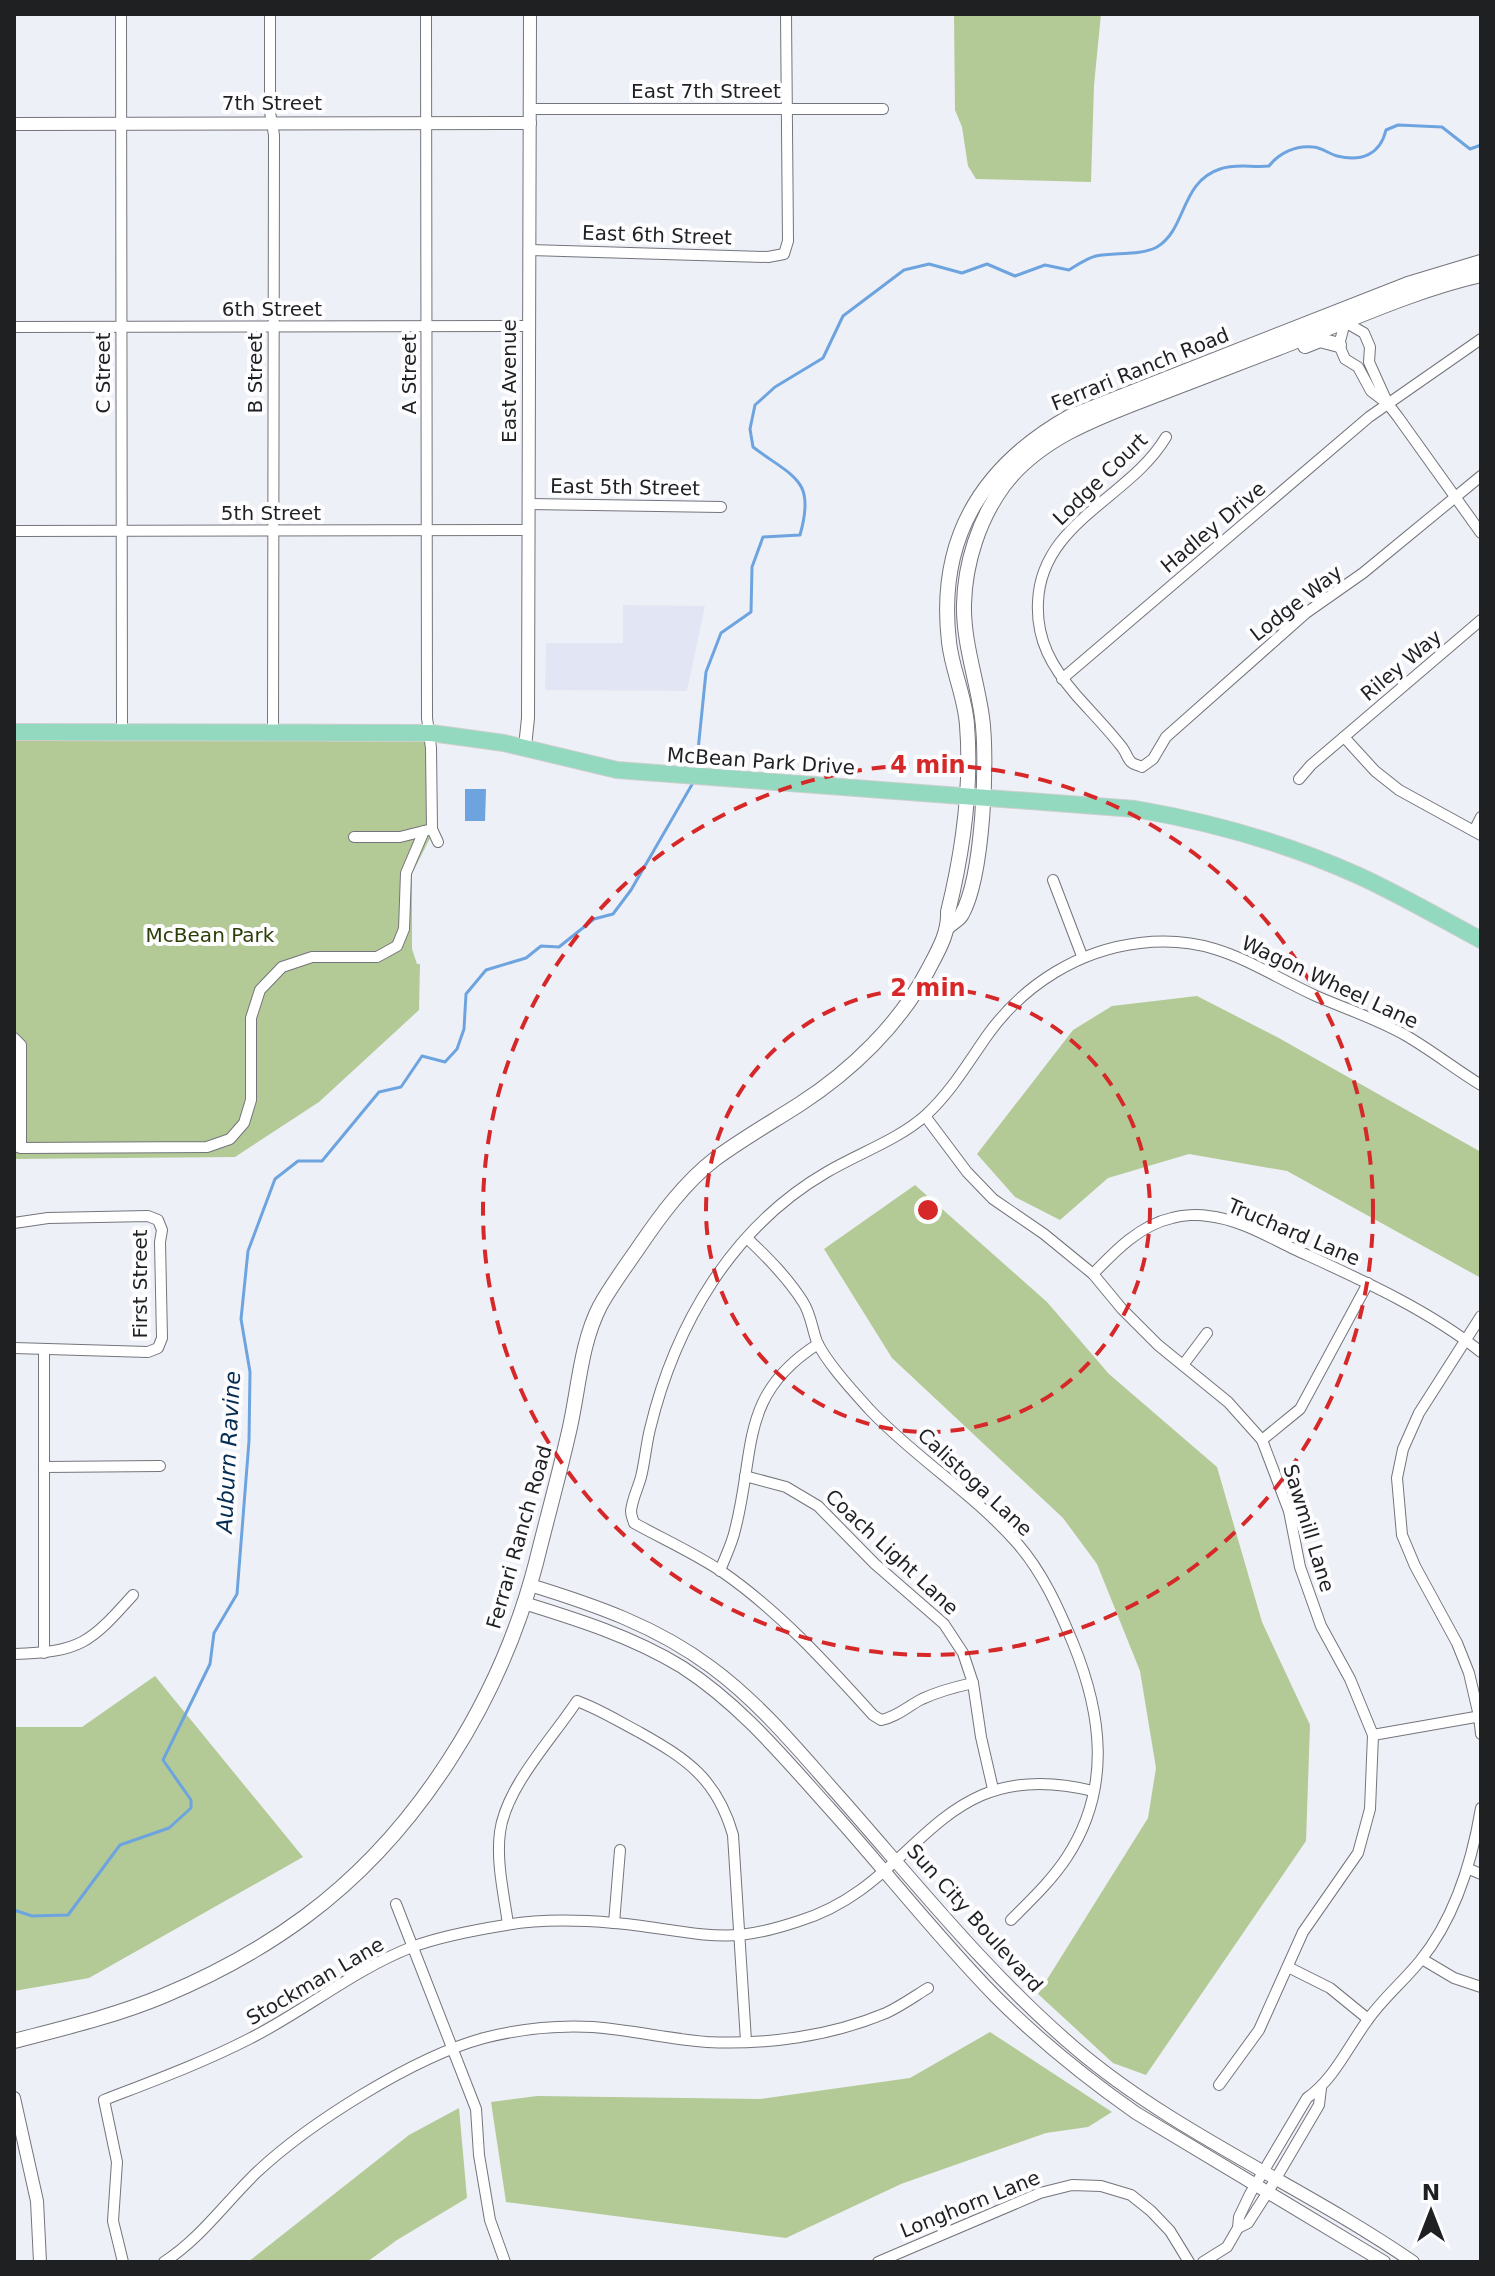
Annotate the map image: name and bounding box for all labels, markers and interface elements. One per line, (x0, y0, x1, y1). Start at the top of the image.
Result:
street label: East 7th Street (631, 79, 781, 103)
street label: 7th Street (222, 91, 322, 115)
street label: East 6th Street (582, 220, 732, 250)
street label: 6th Street (222, 297, 322, 321)
street label: East Avenue (497, 319, 521, 443)
street label: Ferrari Ranch Road (1048, 322, 1232, 416)
street label: C Street (91, 332, 115, 414)
street label: B Street (243, 332, 267, 413)
street label: A Street (397, 333, 421, 414)
street label: Lodge Court (1048, 428, 1152, 530)
street label: East 5th Street (550, 474, 700, 500)
street label: Hadley Drive (1156, 476, 1270, 578)
street label: 5th Street (221, 501, 321, 525)
street label: Lodge Way (1245, 560, 1347, 646)
street label: Riley Way (1356, 624, 1446, 706)
street label: McBean Park Drive (666, 742, 856, 780)
text: 4 min (890, 751, 966, 779)
park label: McBean Park (146, 923, 275, 947)
street label: Wagon Wheel Lane (1238, 931, 1422, 1033)
text: 2 min (890, 974, 966, 1002)
street label: Truchard Lane (1223, 1193, 1364, 1271)
centre of rings (914, 1196, 942, 1224)
street label: First Street (128, 1229, 152, 1339)
water label: Auburn Ravine (212, 1370, 245, 1536)
street label: Calistoga Lane (913, 1423, 1037, 1541)
street label: Ferrari Ranch Road (481, 1442, 557, 1632)
street label: Sawmill Lane (1278, 1461, 1340, 1595)
street label: Coach Light Lane (821, 1484, 963, 1620)
street label: Sun City Boulevard (902, 1839, 1048, 1997)
street label: Stockman Lane (242, 1932, 388, 2030)
street label: Longhorn Lane (897, 2165, 1043, 2243)
north arrow (1391, 2172, 1471, 2252)
text: N (1422, 2180, 1440, 2205)

